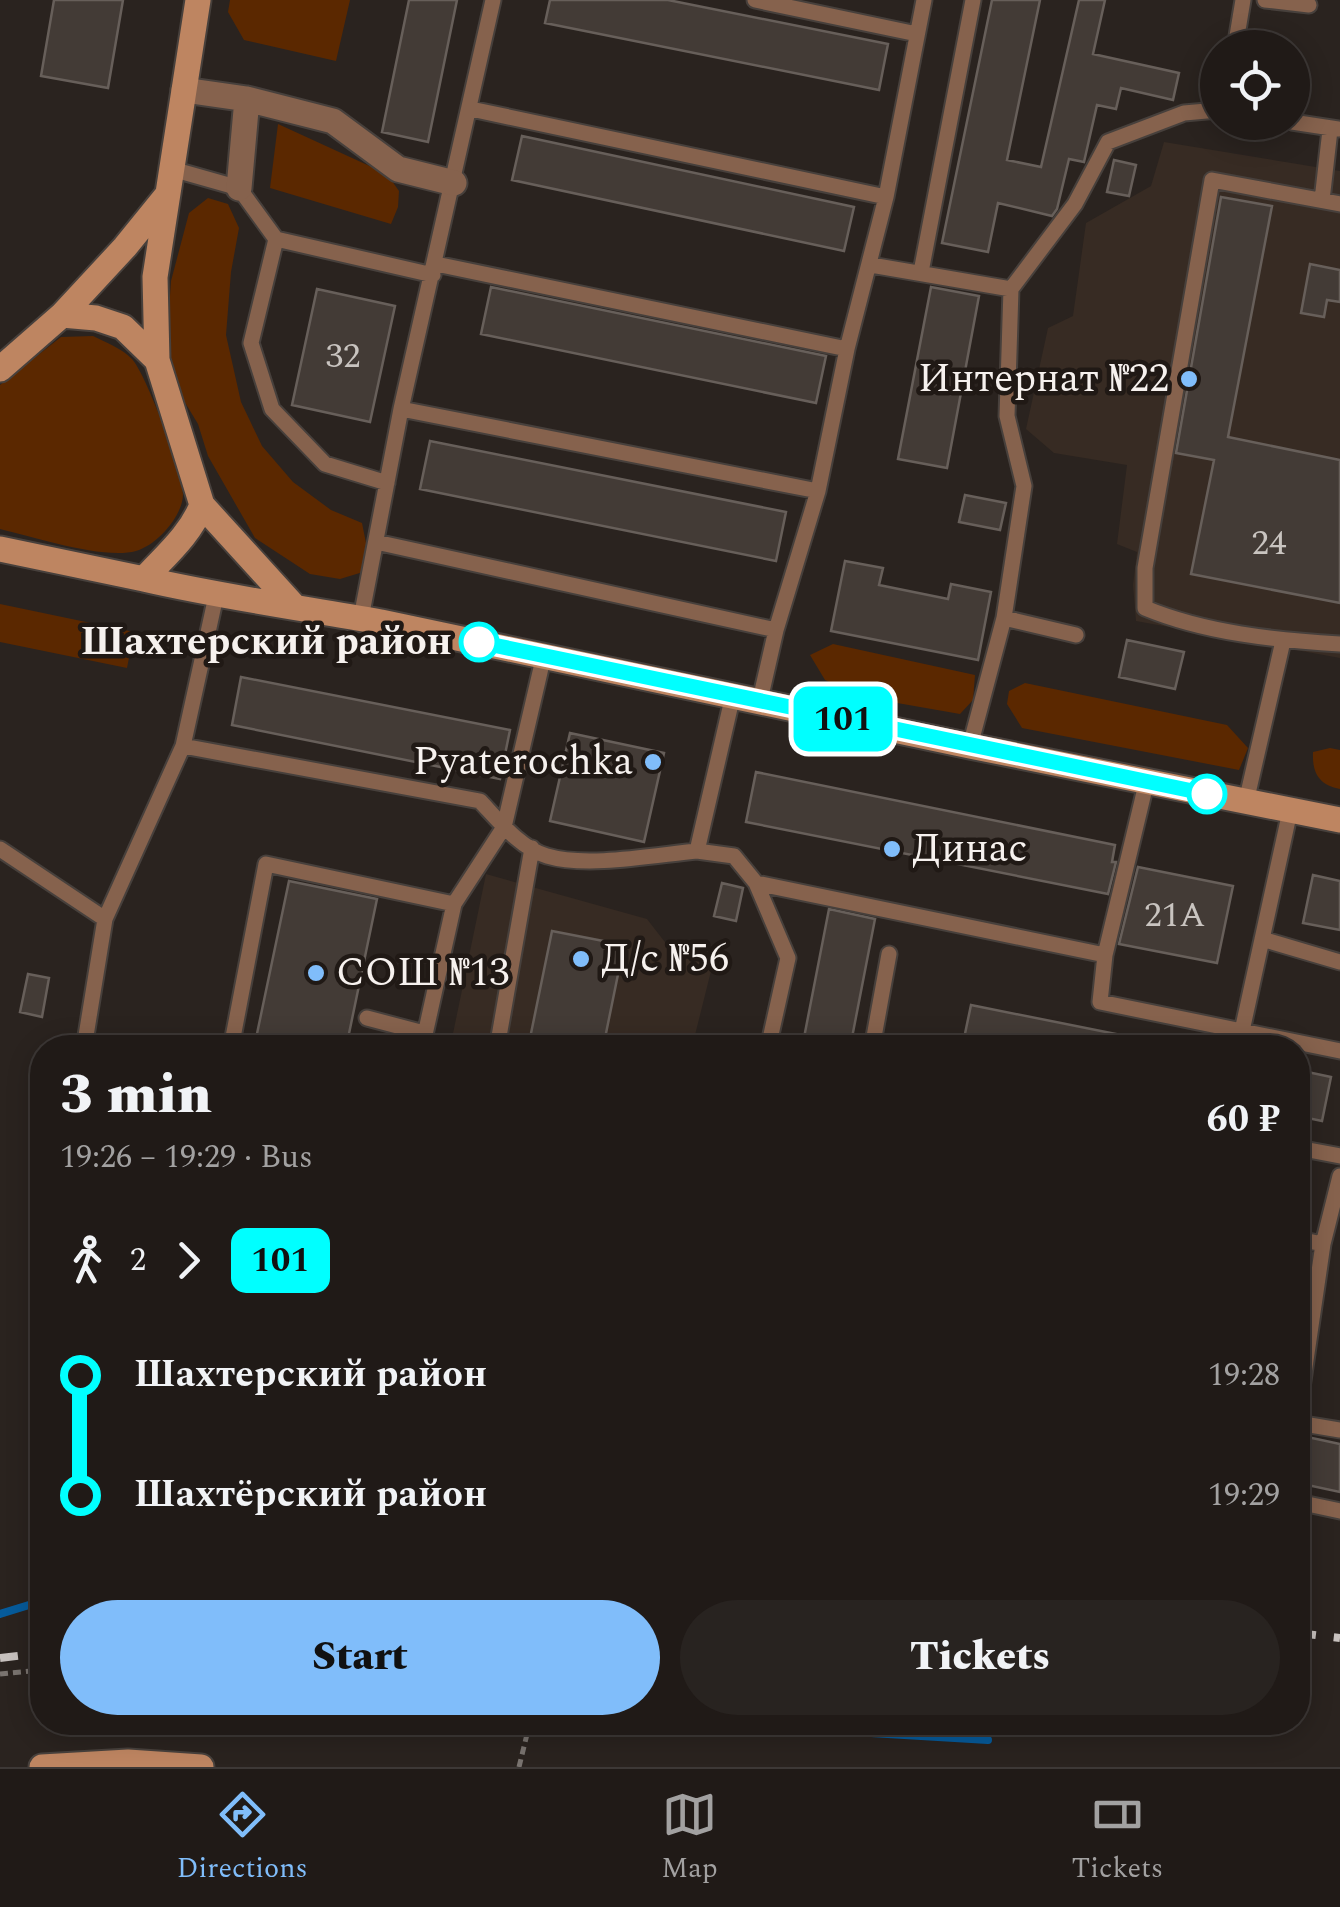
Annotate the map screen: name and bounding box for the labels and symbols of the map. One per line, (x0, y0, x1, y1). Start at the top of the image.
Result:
house number: 32 (325, 330, 361, 383)
place label: Интернат №22 (918, 349, 1169, 410)
marker: Интернат №22 (1178, 368, 1200, 390)
house number: 24 (1251, 517, 1287, 570)
place label: Шахтерский район (80, 612, 452, 673)
marker: Шахтерский район (460, 623, 498, 661)
line badge: 101 (786, 686, 900, 752)
place label: Pyaterochka (413, 732, 633, 793)
marker: Pyaterochka (642, 751, 664, 773)
unlabelled marker (1188, 775, 1226, 813)
place label: Динас (912, 819, 1027, 880)
marker: Динас (881, 838, 903, 860)
house number: 21А (1144, 889, 1206, 942)
place label: Д/с №56 (601, 929, 729, 990)
place label: СОШ №13 (336, 943, 509, 1004)
marker: Д/с №56 (570, 948, 592, 970)
marker: СОШ №13 (305, 962, 327, 984)

